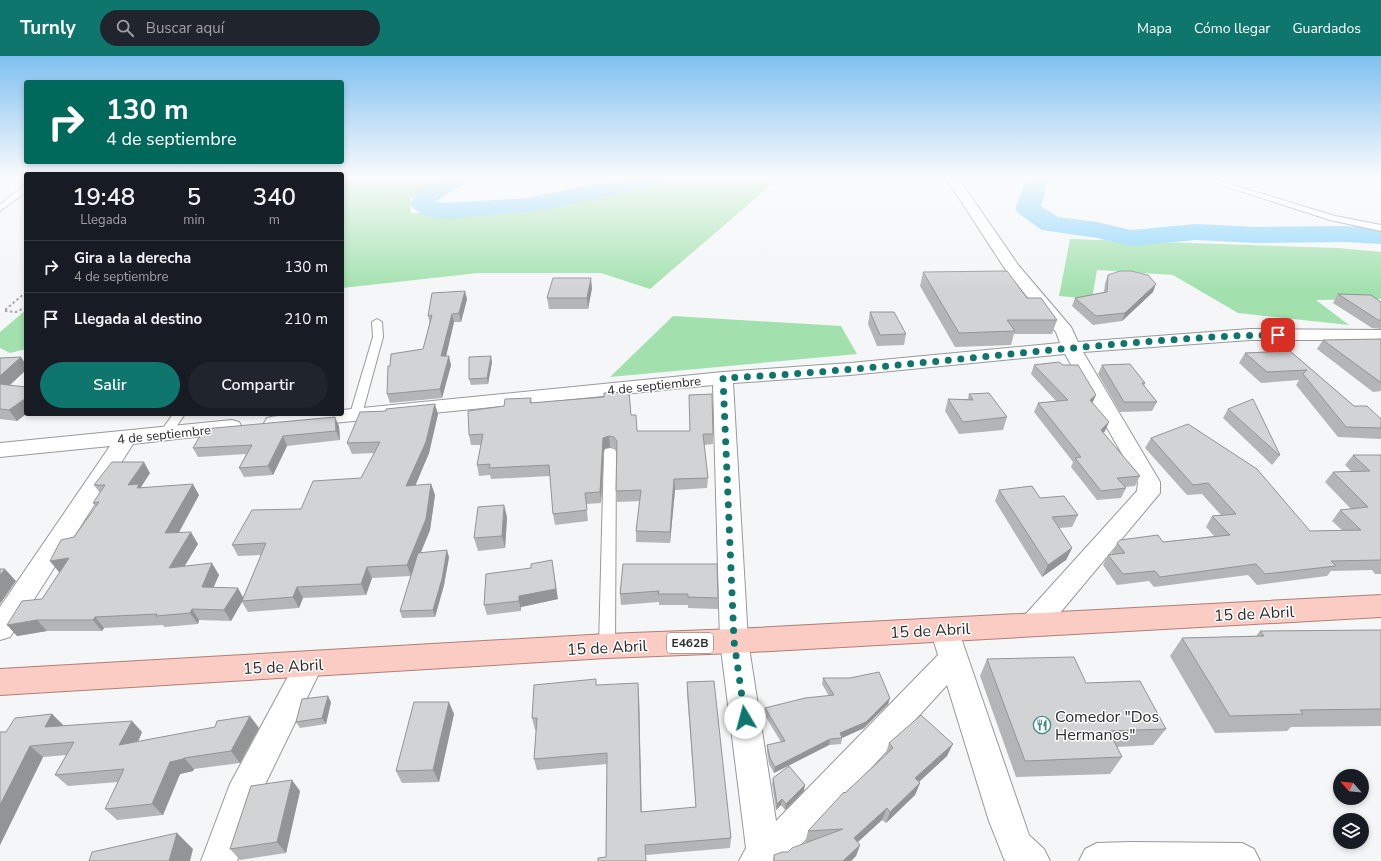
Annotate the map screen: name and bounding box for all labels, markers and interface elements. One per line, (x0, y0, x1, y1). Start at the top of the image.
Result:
search box (100, 10, 380, 46)
text: Turnly (20, 15, 76, 41)
icon: search (114, 17, 136, 39)
text: Buscar aquí (146, 18, 224, 38)
text: Mapa (1137, 19, 1172, 38)
text: Cómo llegar (1194, 19, 1270, 38)
text: Guardados (1292, 19, 1361, 38)
text: 130 m (106, 91, 189, 129)
icon: right (40, 96, 92, 148)
text: 4 de septiembre (106, 127, 237, 151)
text: 19:48 (72, 181, 135, 213)
text: 5 (187, 181, 201, 213)
text: 340 (253, 181, 296, 213)
text: Llegada (80, 211, 127, 229)
text: min (183, 211, 205, 229)
text: m (269, 211, 280, 229)
text: Gira a la derecha (74, 248, 191, 268)
icon: right (40, 256, 62, 278)
text: 130 m (284, 257, 328, 277)
text: 4 de septiembre (74, 268, 168, 286)
icon: arrive (40, 308, 62, 330)
text: Llegada al destino (74, 309, 202, 329)
text: 210 m (284, 309, 328, 329)
pin (1261, 318, 1295, 352)
icon: arrive (1267, 324, 1289, 346)
button: Salir (40, 362, 180, 408)
button: Compartir (188, 362, 328, 408)
street label: 4 de septiembre (606, 372, 702, 400)
street label: 4 de septiembre (116, 421, 212, 449)
street label: 15 de Abril (1213, 601, 1295, 627)
street label: 15 de Abril (889, 618, 971, 644)
road number: E462B (667, 633, 713, 653)
street label: 15 de Abril (566, 635, 648, 661)
street label: 15 de Abril (242, 654, 324, 680)
position arrow (724, 697, 766, 739)
place label: Comedor "Dos Hermanos" (1055, 706, 1159, 746)
restaurant icon: Comedor "Dos Hermanos" (1032, 715, 1052, 735)
north arrow (1333, 769, 1369, 805)
map controls (1333, 769, 1369, 849)
button: layers (1333, 813, 1369, 849)

